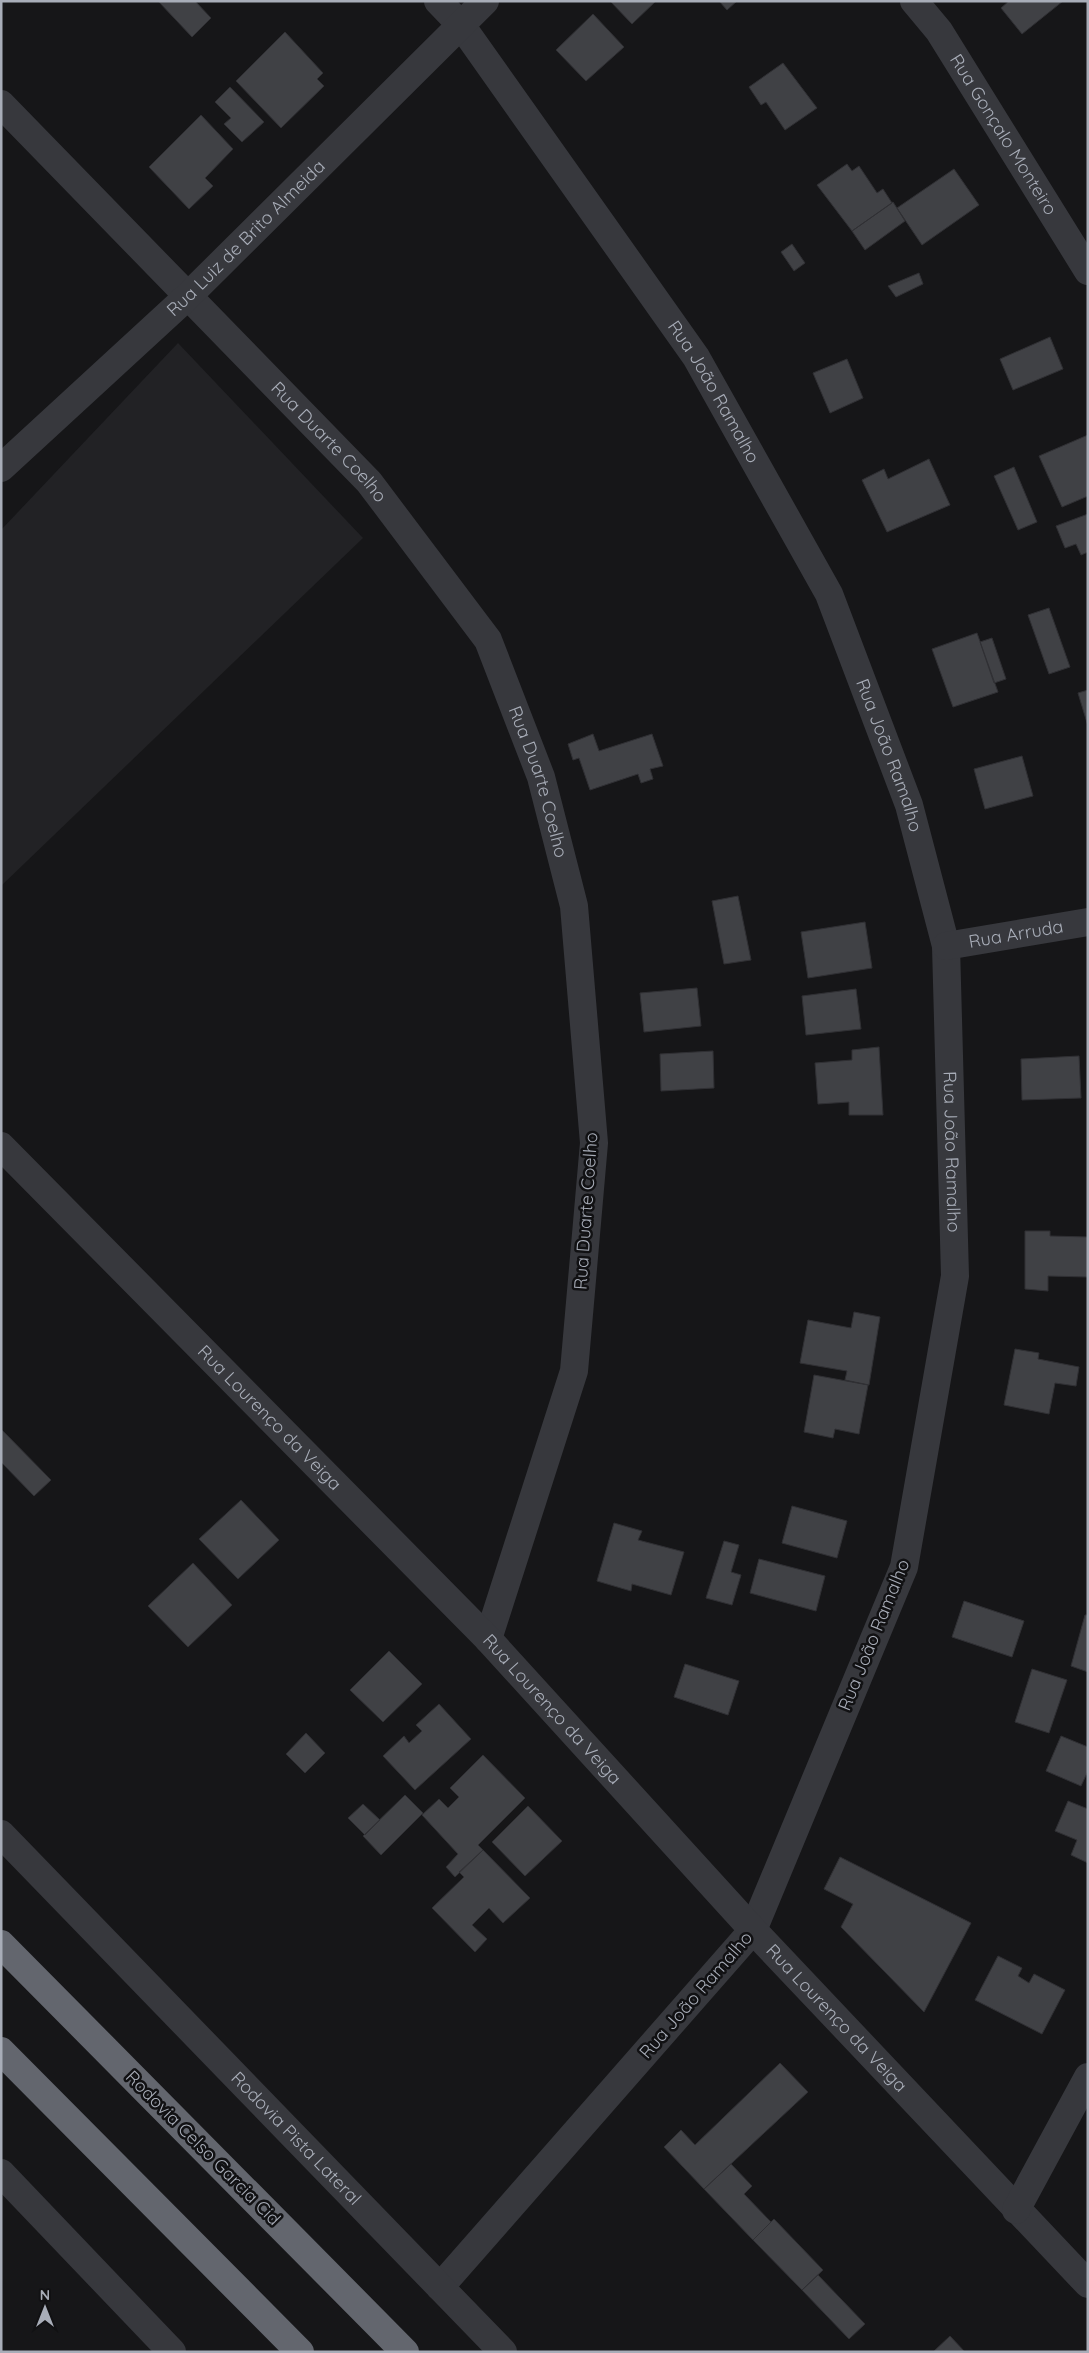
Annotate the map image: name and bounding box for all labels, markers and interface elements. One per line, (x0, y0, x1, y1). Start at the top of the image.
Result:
street label: Rua Gonçalo Monteiro (945, 50, 1062, 219)
street label: Rua Luiz de Brito Almeida (162, 154, 330, 321)
street label: Rua João Ramalho (663, 316, 765, 467)
street label: Rua Duarte Coelho (266, 376, 392, 507)
street label: Rua João Ramalho (851, 675, 928, 834)
street label: Rua Duarte Coelho (504, 702, 573, 860)
street label: Rua Arruda (967, 914, 1065, 953)
street label: Rua João Ramalho (938, 1071, 966, 1233)
street label: Rua Duarte Coelho (569, 1131, 602, 1291)
street label: Rua Lourenço da Veiga (193, 1340, 347, 1495)
street label: Rua João Ramalho (833, 1556, 914, 1714)
street label: Rua Lourenço da Veiga (478, 1629, 627, 1789)
street label: Rua João Ramalho (634, 1926, 757, 2063)
street label: Rua Lourenço da Veiga (761, 1939, 912, 2097)
street label: Rodovia Celso Garcia Cid (121, 2065, 286, 2230)
street label: Rodovia Pista Lateral (226, 2066, 366, 2210)
north arrow (20, 2283, 70, 2333)
text: N (40, 2286, 50, 2304)

